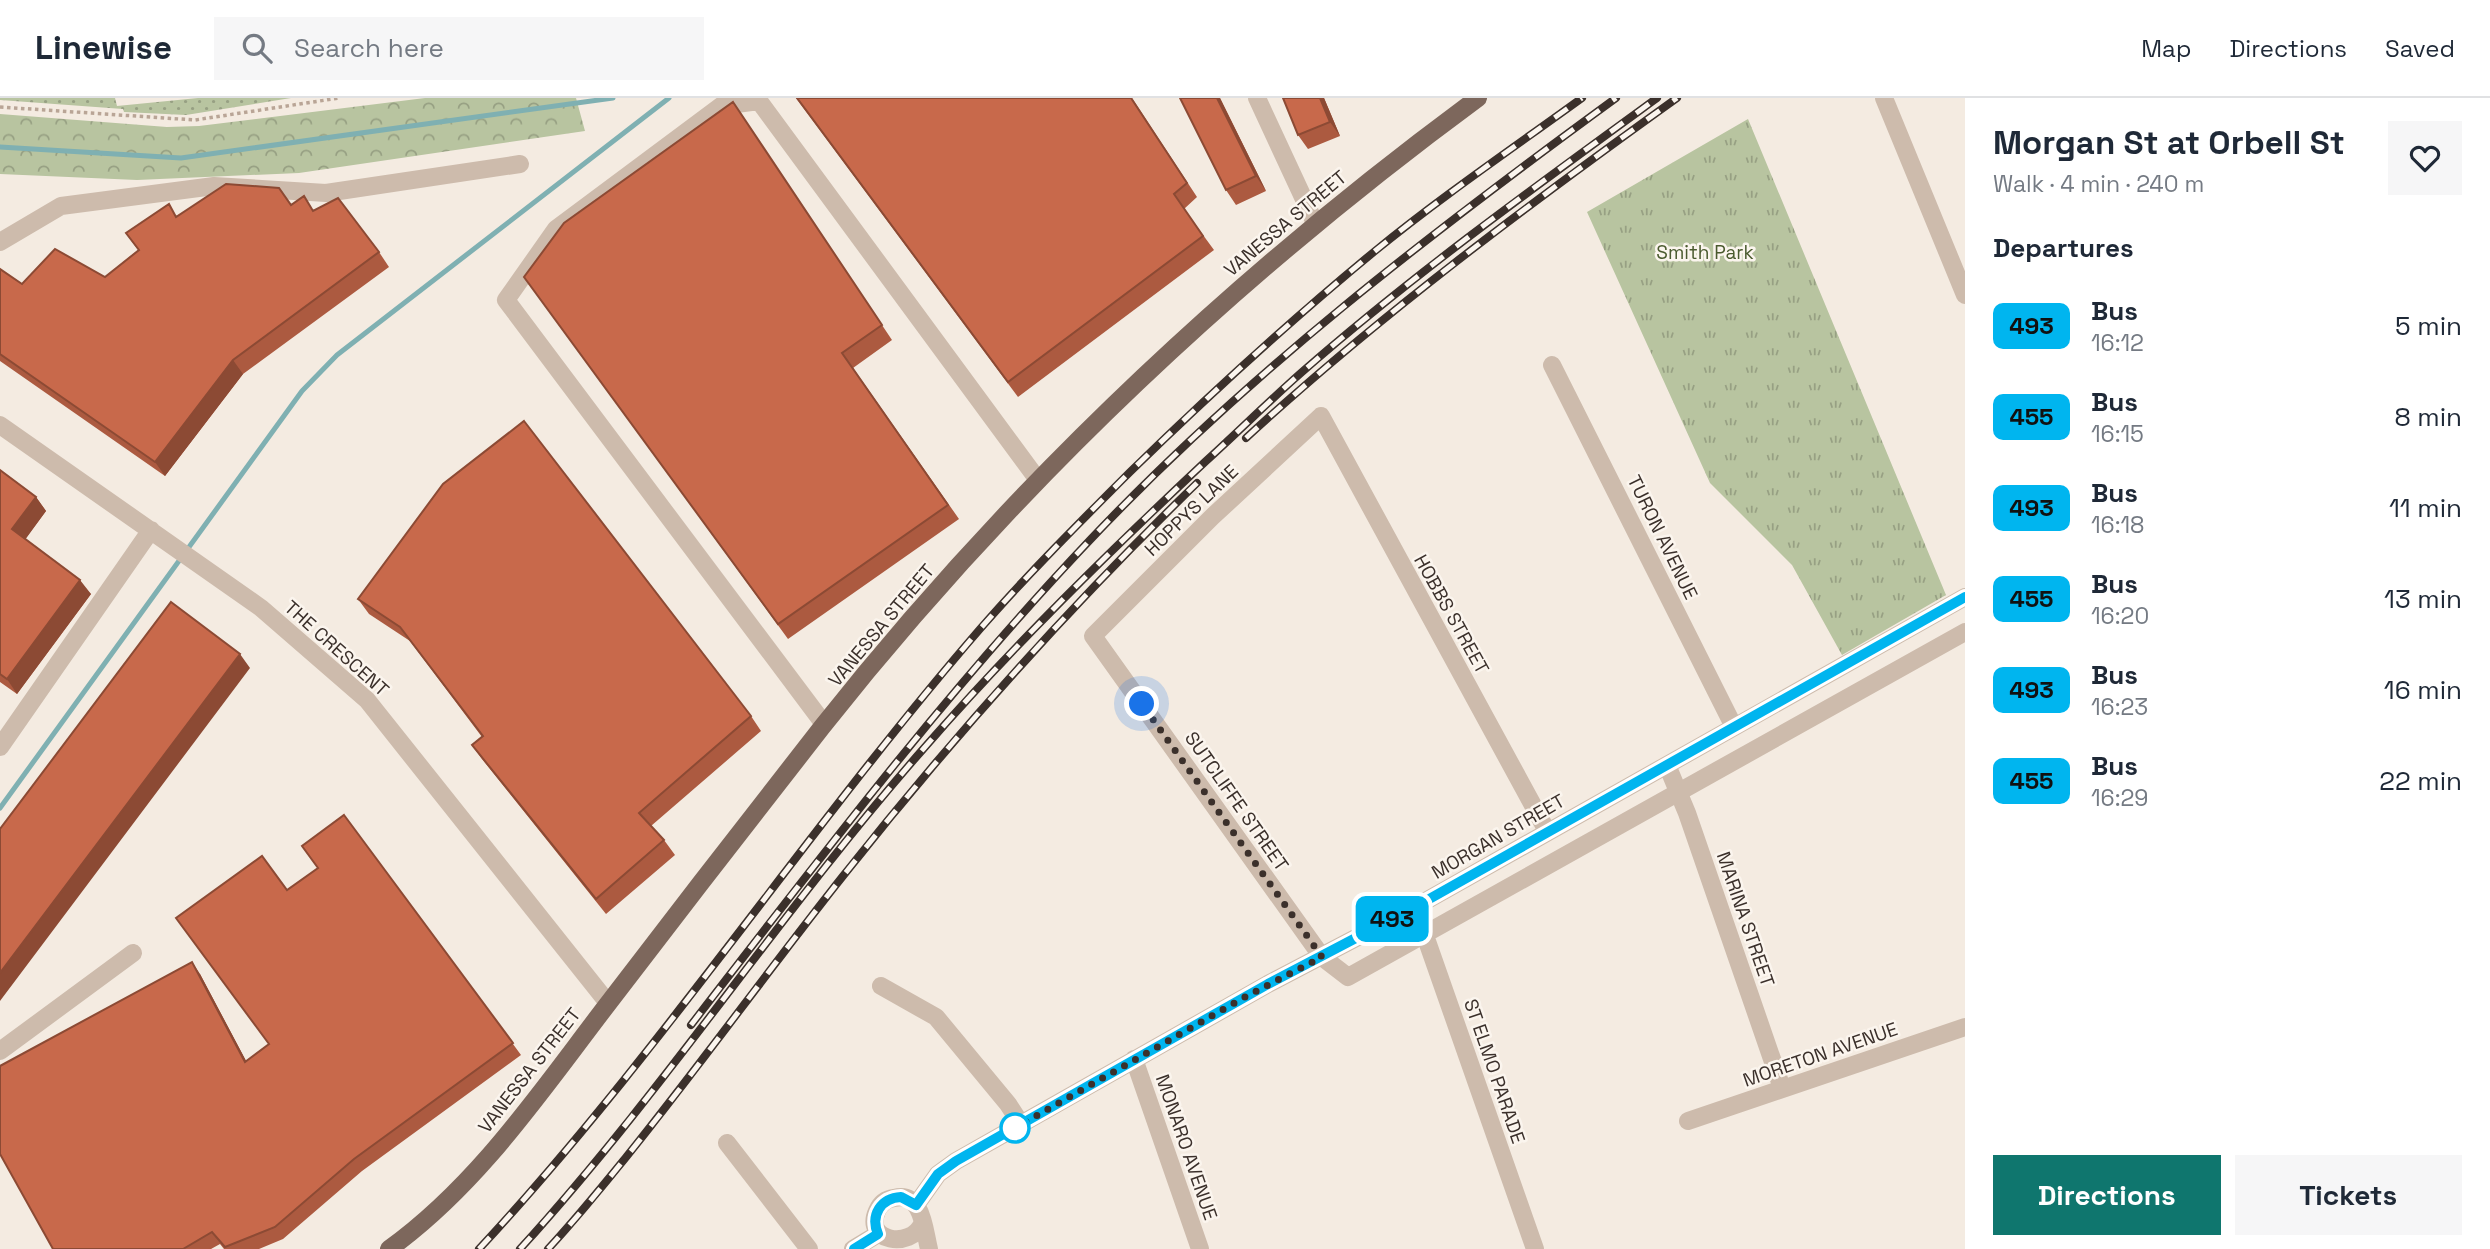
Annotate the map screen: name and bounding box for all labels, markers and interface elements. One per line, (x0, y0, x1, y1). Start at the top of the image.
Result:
search box (214, 17, 704, 80)
text: Linewise (35, 27, 172, 69)
icon: search (238, 29, 276, 67)
text: Search here (294, 31, 444, 65)
text: Map (2141, 33, 2191, 64)
text: Directions (2229, 33, 2347, 64)
text: Saved (2385, 33, 2455, 64)
button: heart (2388, 121, 2462, 195)
text: Morgan St at Orbell St (1993, 122, 2345, 164)
street label: VANESSA STREET (1219, 165, 1352, 282)
text: Walk · 4 min · 240 m (1993, 169, 2204, 199)
text: Departures (1993, 231, 2134, 265)
park label: Smith Park (1656, 240, 1754, 265)
text: Bus (2091, 294, 2138, 328)
text: 5 min (2395, 309, 2462, 343)
text: 493 (2009, 310, 2054, 341)
text: 16:12 (2091, 328, 2144, 358)
text: Bus (2091, 385, 2138, 419)
text: 8 min (2394, 400, 2462, 434)
text: 455 (2009, 401, 2054, 432)
text: 16:15 (2091, 419, 2144, 449)
street label: HOPPYS LANE (1139, 459, 1244, 561)
street label: TURON AVENUE (1622, 471, 1703, 603)
text: Bus (2091, 476, 2138, 510)
text: 11 min (2389, 491, 2462, 525)
text: 493 (2009, 492, 2054, 523)
text: 16:18 (2091, 510, 2144, 540)
street label: HOBBS STREET (1408, 550, 1495, 679)
street label: VANESSA STREET (823, 559, 940, 692)
text: Bus (2091, 567, 2138, 601)
text: 13 min (2384, 582, 2462, 616)
text: 455 (2009, 583, 2054, 614)
street label: THE CRESCENT (279, 595, 394, 702)
text: 16:20 (2091, 601, 2149, 631)
text: Bus (2091, 658, 2138, 692)
text: 16 min (2384, 673, 2462, 707)
text: 493 (2009, 674, 2054, 705)
your location (1124, 686, 1159, 721)
text: 16:23 (2091, 692, 2148, 722)
street label: SUTCLIFFE STREET (1179, 727, 1294, 876)
text: Bus (2091, 749, 2138, 783)
text: 22 min (2379, 764, 2462, 798)
text: 455 (2009, 765, 2054, 796)
text: 16:29 (2091, 783, 2148, 813)
street label: MORGAN STREET (1427, 788, 1569, 885)
street label: MARINA STREET (1711, 848, 1780, 990)
line badge: 493 (1352, 896, 1432, 942)
text: 493 (1370, 903, 1414, 934)
street label: ST ELMO PARADE (1458, 996, 1531, 1147)
street label: VANESSA STREET (473, 1002, 586, 1138)
street label: MORETON AVENUE (1740, 1016, 1901, 1093)
street label: MONARO AVENUE (1150, 1071, 1223, 1223)
unlabelled marker (1000, 1113, 1030, 1143)
button: Directions (1993, 1155, 2221, 1235)
button: Tickets (2235, 1155, 2462, 1235)

